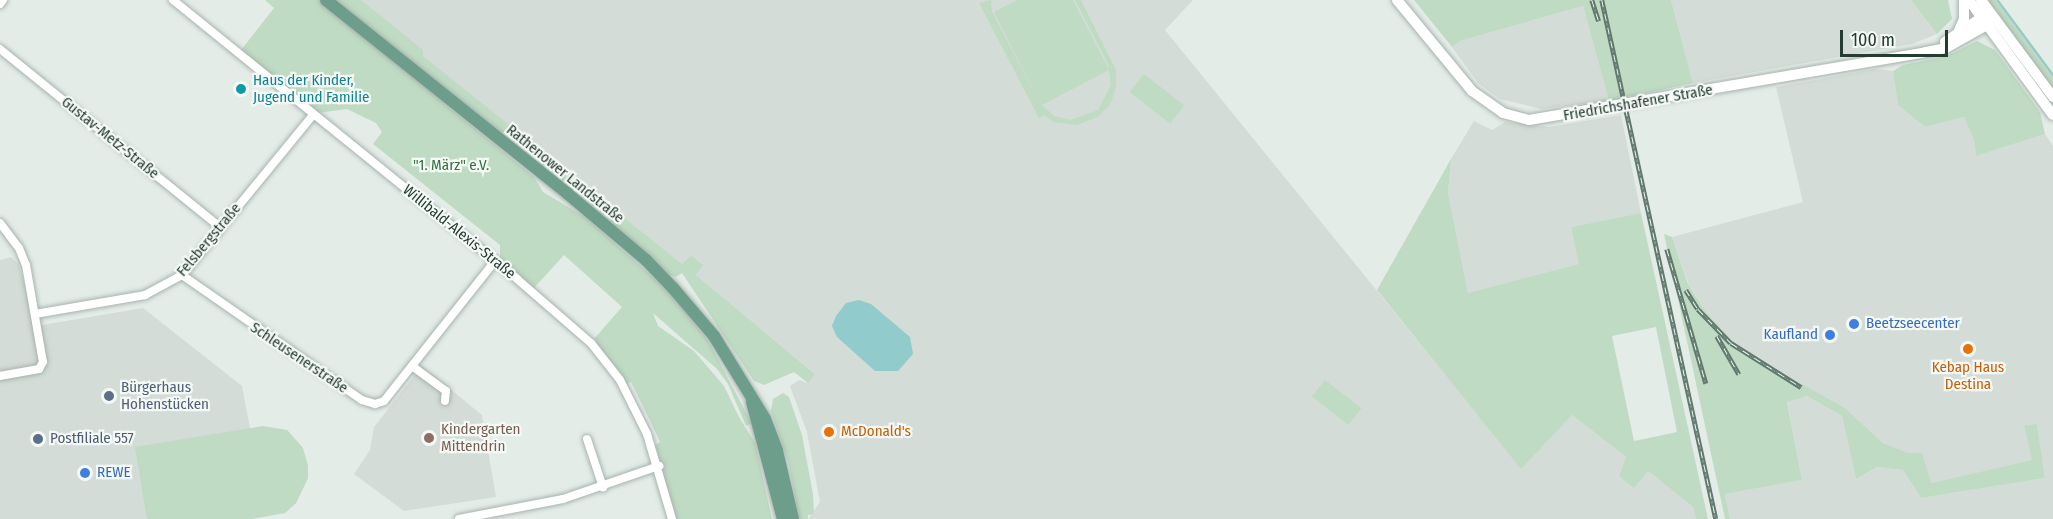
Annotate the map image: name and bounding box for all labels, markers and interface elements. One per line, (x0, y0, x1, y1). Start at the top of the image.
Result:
scale bar (1843, 18, 1951, 56)
text: 100 m (1851, 29, 1895, 51)
place label: Haus der Kinder, Jugend und Familie (253, 71, 369, 106)
street label: Friedrichshafener Straße (1562, 81, 1714, 125)
marker: Haus der Kinder, Jugend und Familie (234, 82, 248, 96)
street label: Gustav-Metz-Straße (58, 93, 162, 183)
street label: Rathenower Landstraße (503, 121, 627, 227)
park label: "1. März" e.V. (413, 157, 489, 175)
street label: Willibald-Alexis-Straße (399, 181, 519, 283)
street label: Felsbergstraße (173, 200, 245, 280)
place label: Beetzseecenter (1866, 315, 1960, 333)
marker: Beetzseecenter (1847, 317, 1861, 331)
street label: Schleusenerstraße (247, 319, 351, 397)
place label: Kaufland (1764, 326, 1818, 344)
marker: Kaufland (1823, 328, 1837, 342)
marker: Kebap Haus Destina (1961, 342, 1975, 356)
place label: Kebap Haus Destina (1932, 358, 2004, 393)
place label: Bürgerhaus Hohenstücken (121, 378, 209, 413)
marker: Bürgerhaus Hohenstücken (102, 389, 116, 403)
place label: Kindergarten Mittendrin (441, 420, 520, 455)
place label: McDonald's (841, 423, 911, 441)
marker: McDonald's (822, 425, 836, 439)
place label: Postfiliale 557 (50, 430, 134, 448)
marker: Kindergarten Mittendrin (422, 431, 436, 445)
marker: Postfiliale 557 (31, 432, 45, 446)
place label: REWE (97, 464, 130, 482)
marker: REWE (78, 466, 92, 480)

